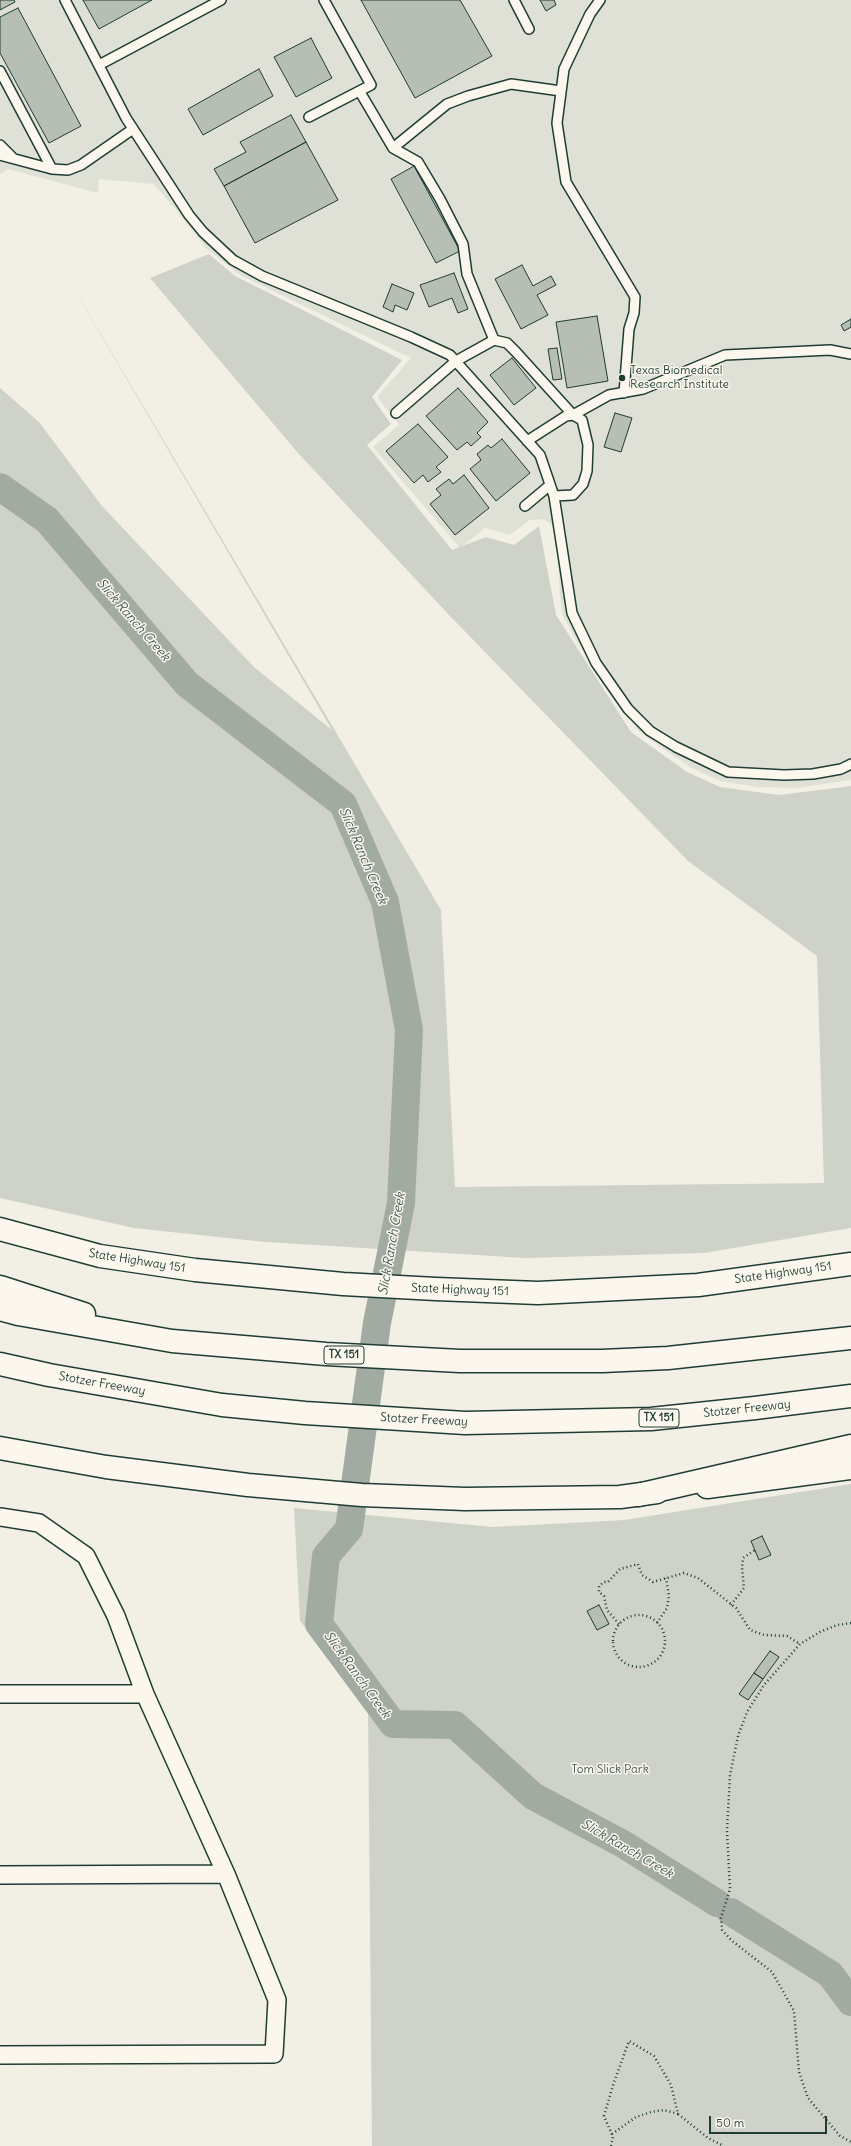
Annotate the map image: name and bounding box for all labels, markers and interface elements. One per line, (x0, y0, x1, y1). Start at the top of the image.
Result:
place label: Texas Biomedical Research Institute (630, 364, 729, 392)
marker: Texas Biomedical Research Institute (617, 373, 627, 383)
water label: Slick Ranch Creek (93, 576, 173, 664)
water label: Slick Ranch Creek (336, 805, 390, 907)
water label: Slick Ranch Creek (375, 1192, 409, 1296)
street label: State Highway 151 (88, 1246, 186, 1276)
street label: State Highway 151 (734, 1259, 832, 1287)
street label: State Highway 151 (411, 1281, 509, 1299)
road number: TX 151 (324, 1346, 364, 1364)
street label: Stotzer Freeway (58, 1369, 146, 1399)
street label: Stotzer Freeway (703, 1397, 791, 1421)
road number: TX 151 (639, 1409, 679, 1427)
street label: Stotzer Freeway (380, 1411, 468, 1429)
water label: Slick Ranch Creek (320, 1628, 394, 1722)
park label: Tom Slick Park (571, 1763, 649, 1777)
water label: Slick Ranch Creek (578, 1816, 676, 1882)
scale bar (711, 2108, 829, 2134)
text: 50 m (716, 2115, 744, 2130)

